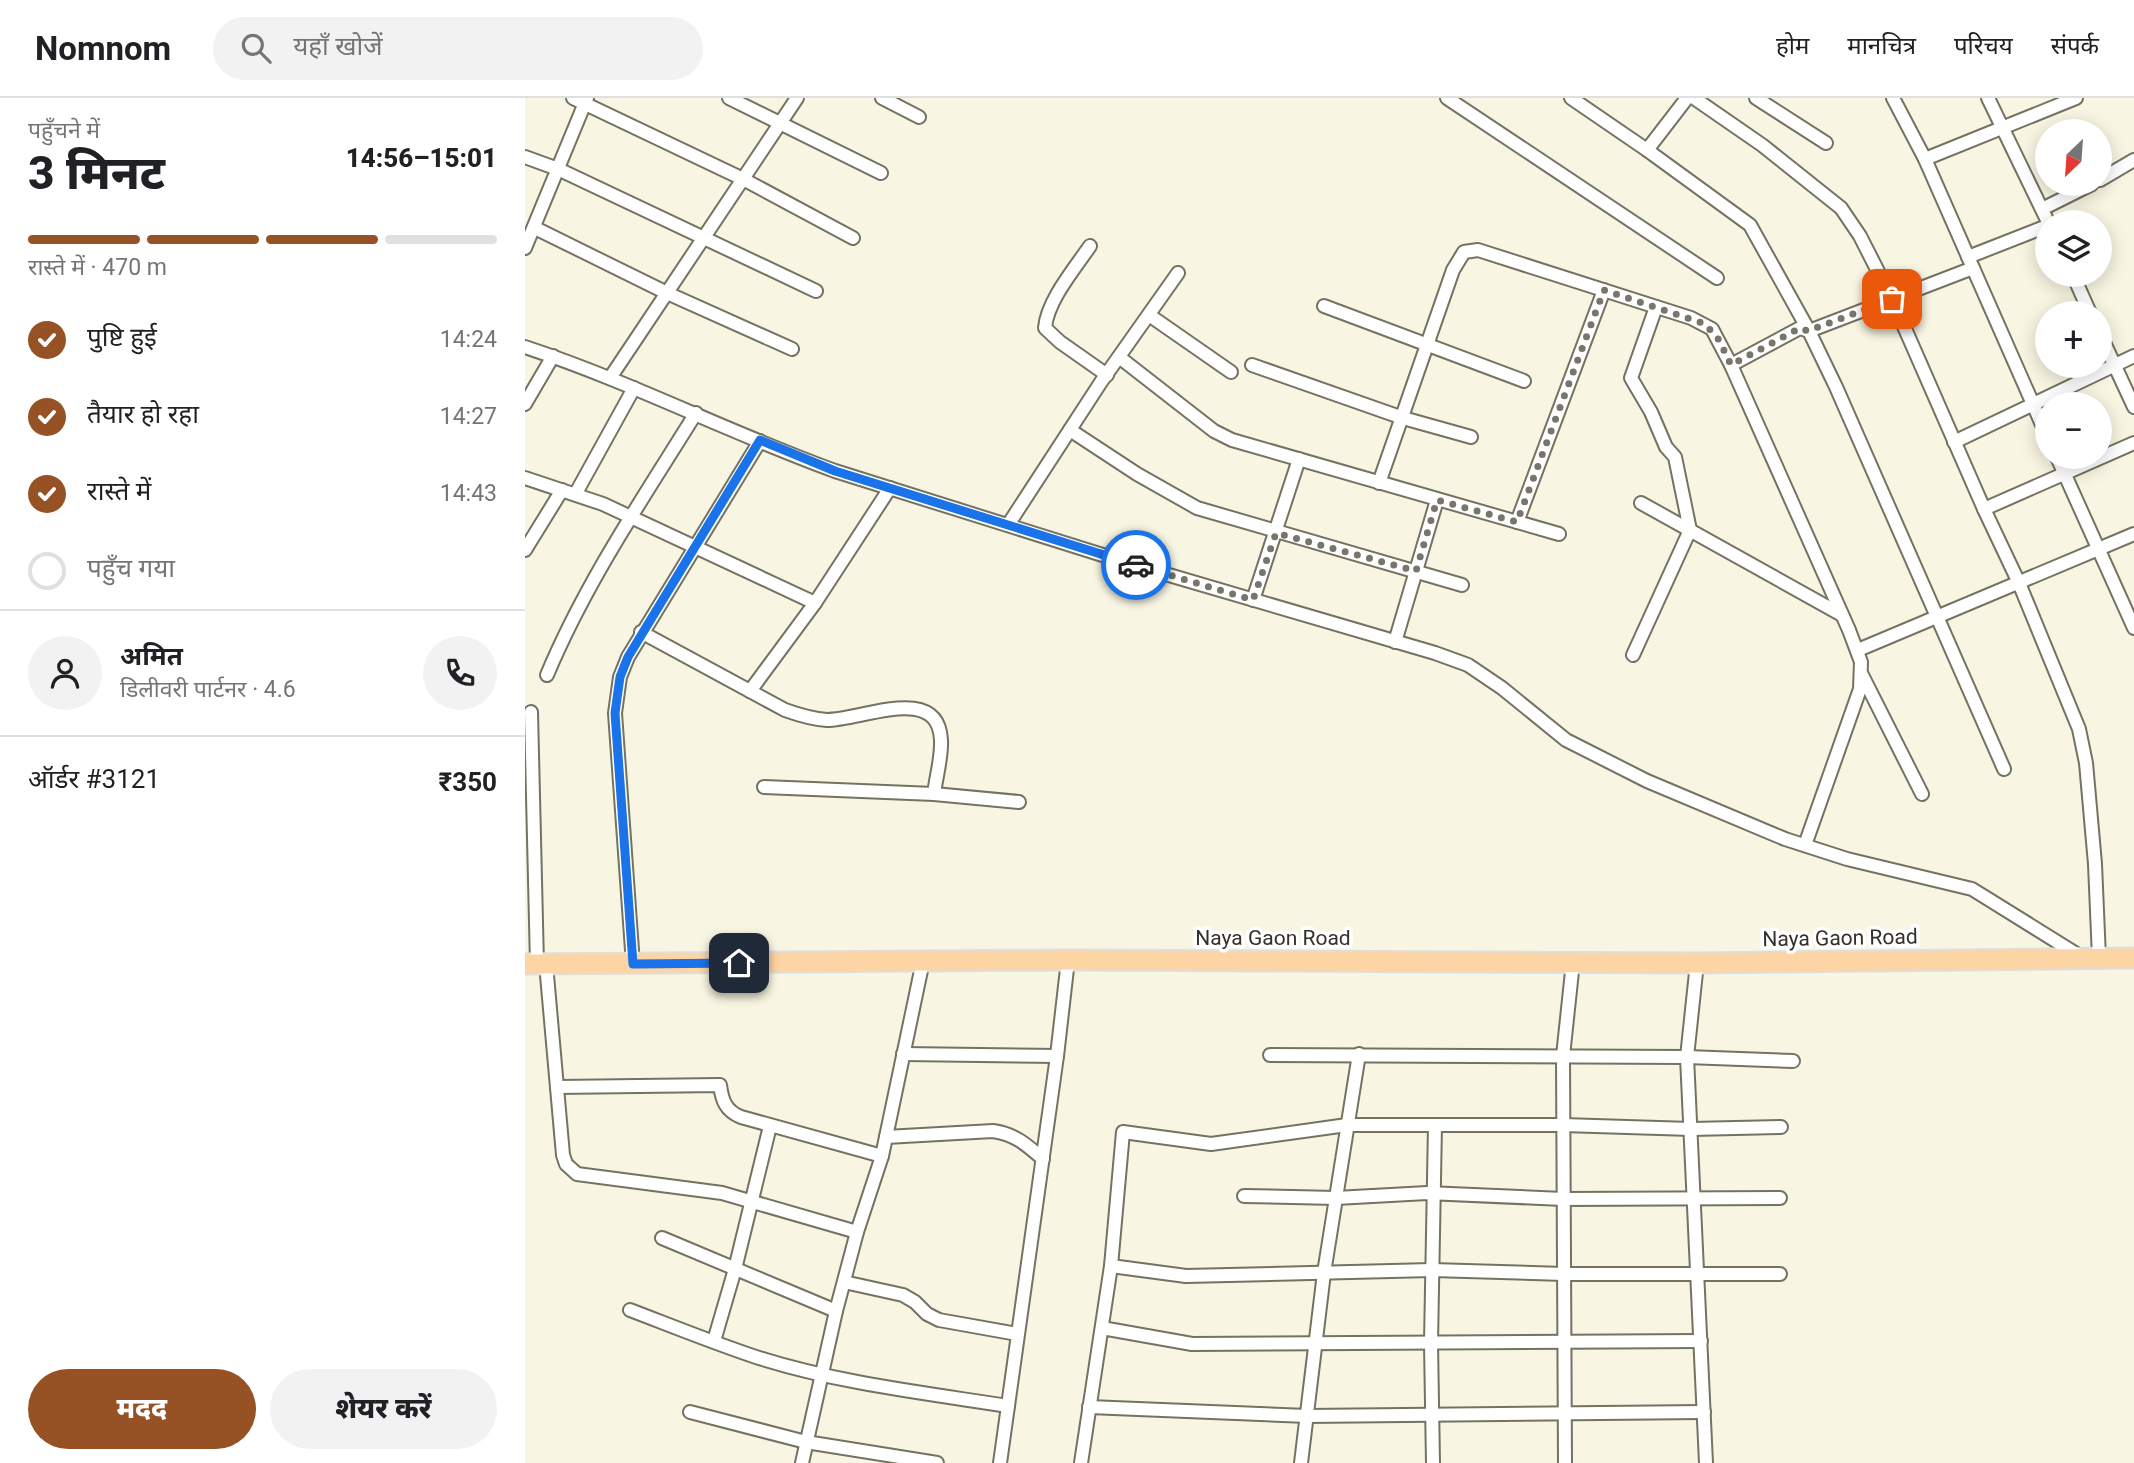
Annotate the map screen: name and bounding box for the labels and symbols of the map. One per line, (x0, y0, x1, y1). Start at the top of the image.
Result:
north arrow (2035, 119, 2112, 196)
pin (1862, 269, 1922, 329)
courier (1101, 530, 1171, 600)
street label: Naya Gaon Road (1762, 925, 1918, 951)
street label: Naya Gaon Road (1195, 926, 1351, 950)
pin (709, 933, 769, 993)

